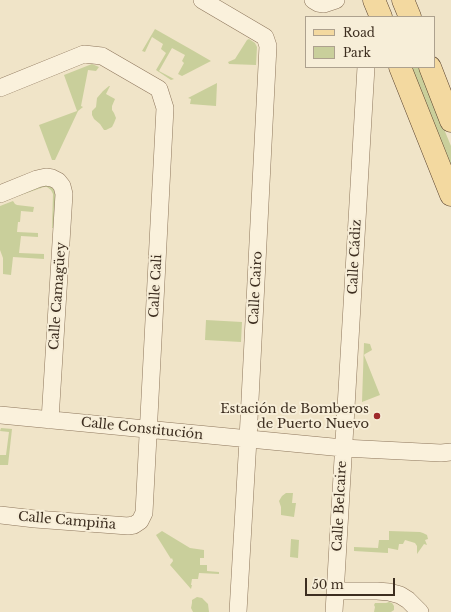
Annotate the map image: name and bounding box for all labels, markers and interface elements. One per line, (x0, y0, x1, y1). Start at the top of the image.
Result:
legend (305, 16, 435, 68)
text: Road (343, 25, 375, 40)
text: Park (343, 45, 371, 60)
street label: Calle Cádiz (345, 219, 365, 295)
street label: Calle Camagüey (46, 242, 70, 350)
street label: Calle Cairo (246, 251, 266, 325)
street label: Calle Cali (147, 254, 165, 318)
place label: Estación de Bomberos de Puerto Nuevo (220, 401, 369, 432)
marker: Estación de Bomberos de Puerto Nuevo (372, 411, 382, 421)
street label: Calle Constitución (80, 415, 204, 443)
street label: Calle Belcaire (330, 460, 350, 552)
street label: Calle Campiña (17, 509, 117, 533)
scale bar (307, 570, 397, 596)
text: 50 m (312, 577, 344, 592)

